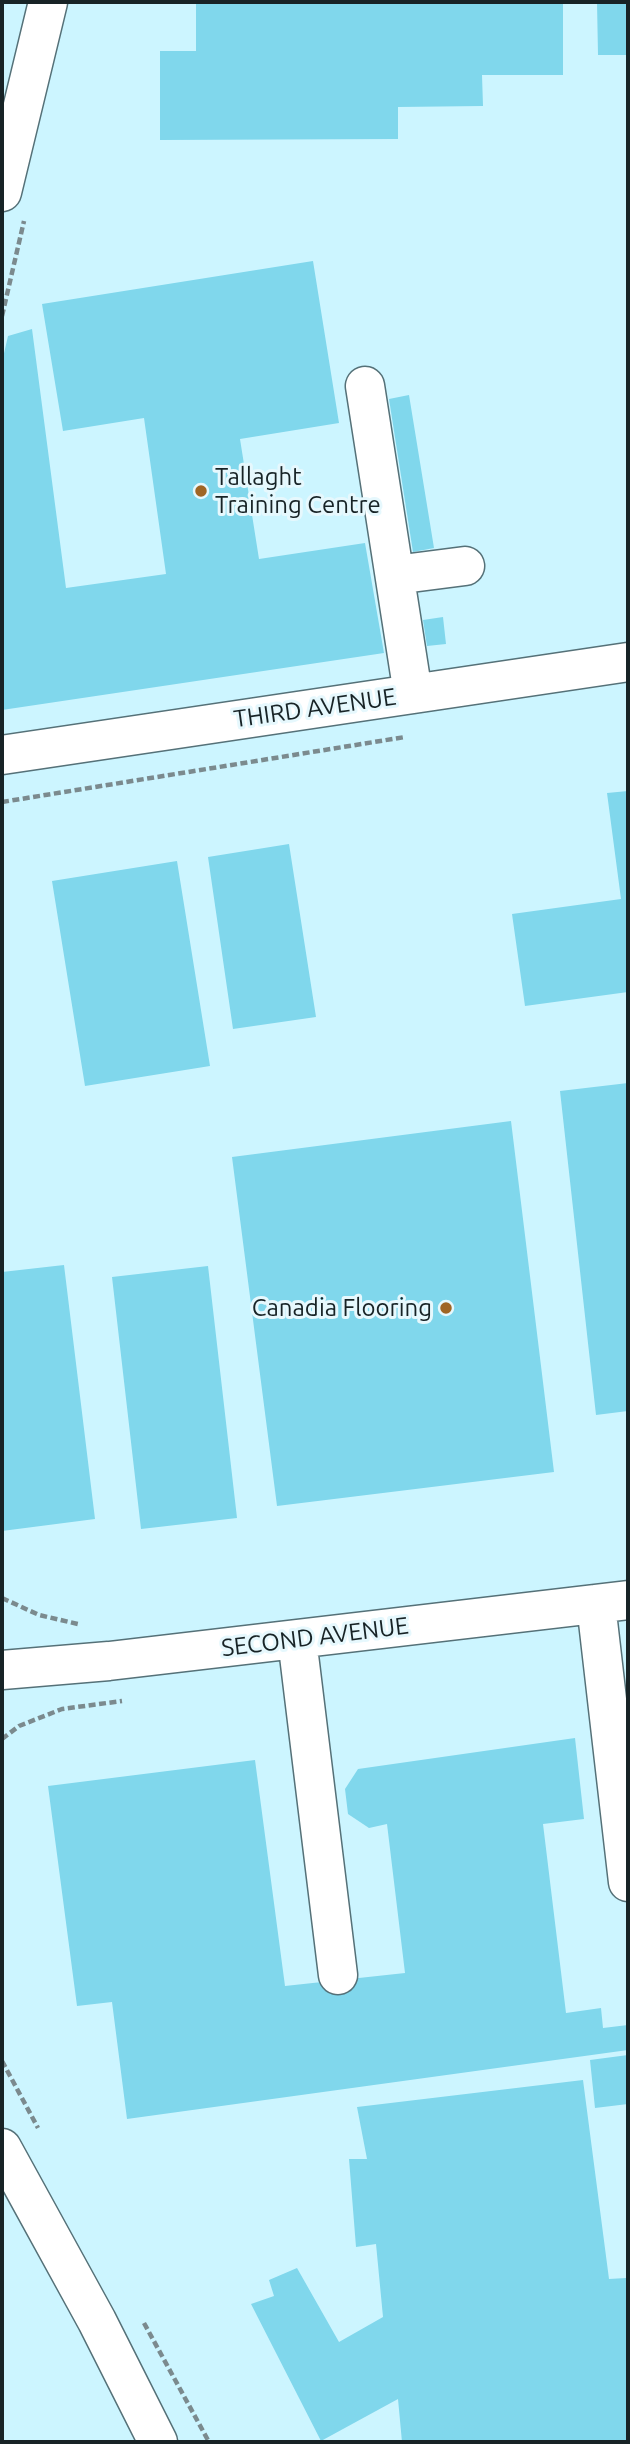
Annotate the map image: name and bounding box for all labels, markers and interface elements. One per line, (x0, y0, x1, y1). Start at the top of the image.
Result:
place label: Tallaght Training Centre (215, 463, 381, 519)
marker: Tallaght Training Centre (193, 483, 209, 499)
street label: THIRD AVENUE (232, 682, 398, 734)
place label: Canadia Flooring (252, 1294, 432, 1322)
marker: Canadia Flooring (438, 1300, 454, 1316)
street label: SECOND AVENUE (220, 1611, 410, 1663)

